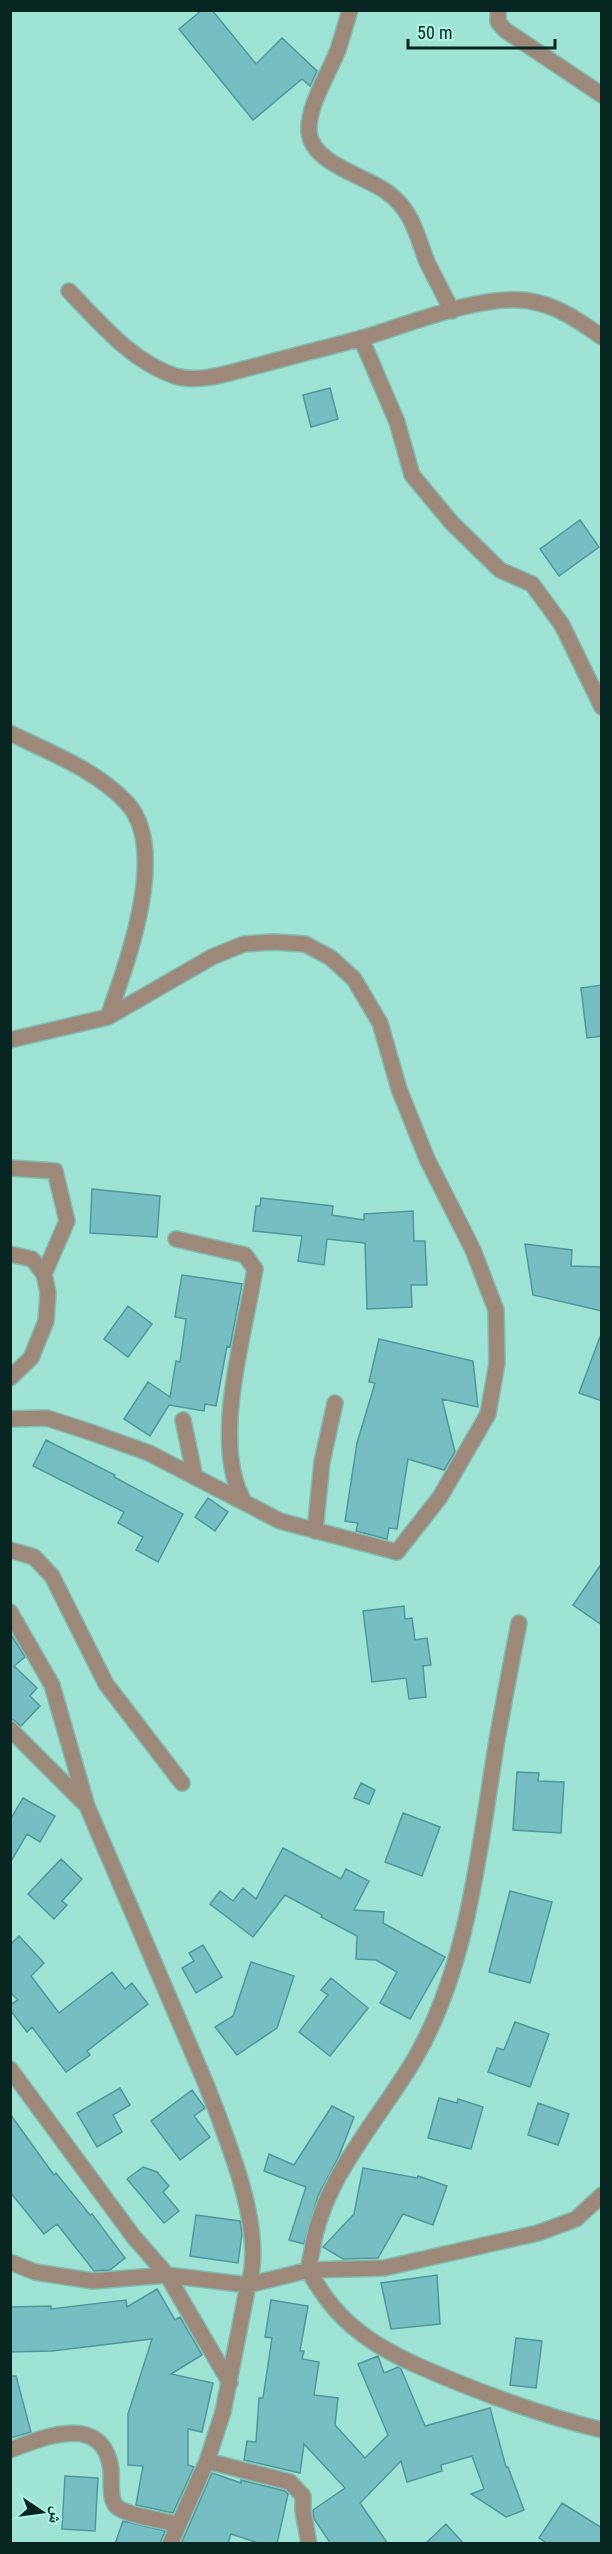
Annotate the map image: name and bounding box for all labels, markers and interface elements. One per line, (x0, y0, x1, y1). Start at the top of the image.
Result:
scale bar (408, 12, 555, 50)
text: 50 m (417, 22, 452, 43)
north arrow (12, 2482, 72, 2542)
text: ش (45, 2505, 67, 2526)

